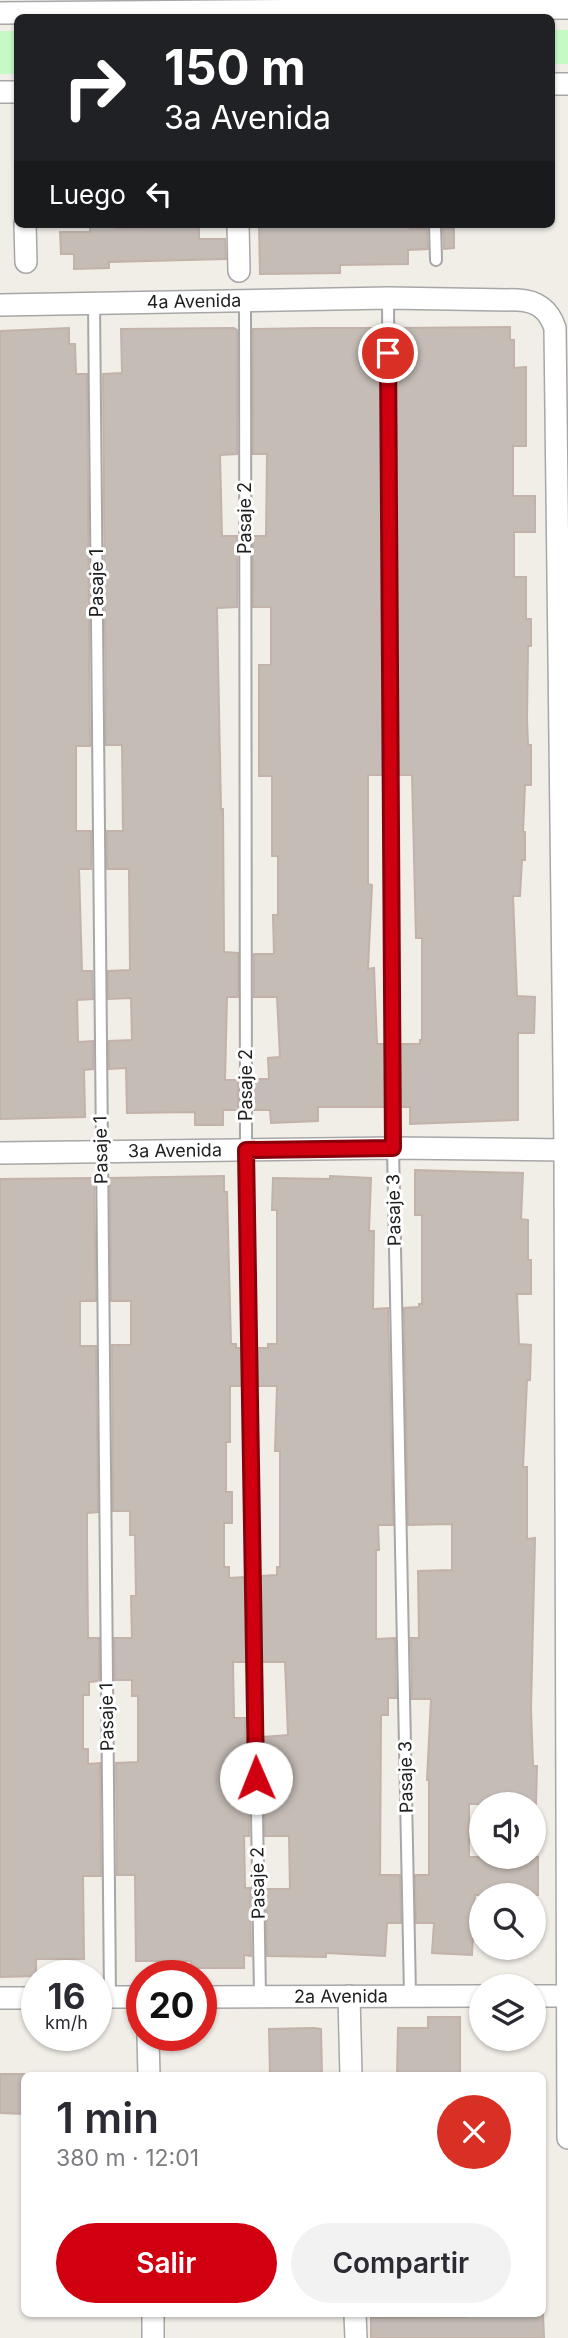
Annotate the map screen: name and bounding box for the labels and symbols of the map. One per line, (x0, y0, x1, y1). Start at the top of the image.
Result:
street label: 4a Avenida (147, 290, 241, 312)
pin (358, 323, 418, 383)
street label: Pasaje 2 (234, 482, 255, 554)
street label: Pasaje 1 (86, 549, 107, 617)
street label: Pasaje 2 (235, 1049, 256, 1121)
street label: Pasaje 1 (89, 1116, 112, 1184)
street label: 3a Avenida (128, 1139, 222, 1161)
street label: Pasaje 3 (382, 1174, 405, 1246)
street label: Pasaje 1 (95, 1683, 118, 1751)
position arrow (219, 1741, 293, 1815)
street label: Pasaje 3 (394, 1741, 417, 1813)
street label: Pasaje 2 (246, 1847, 269, 1919)
speed limit sign: 20 (126, 1960, 217, 2051)
street label: 2a Avenida (294, 1985, 388, 2007)

